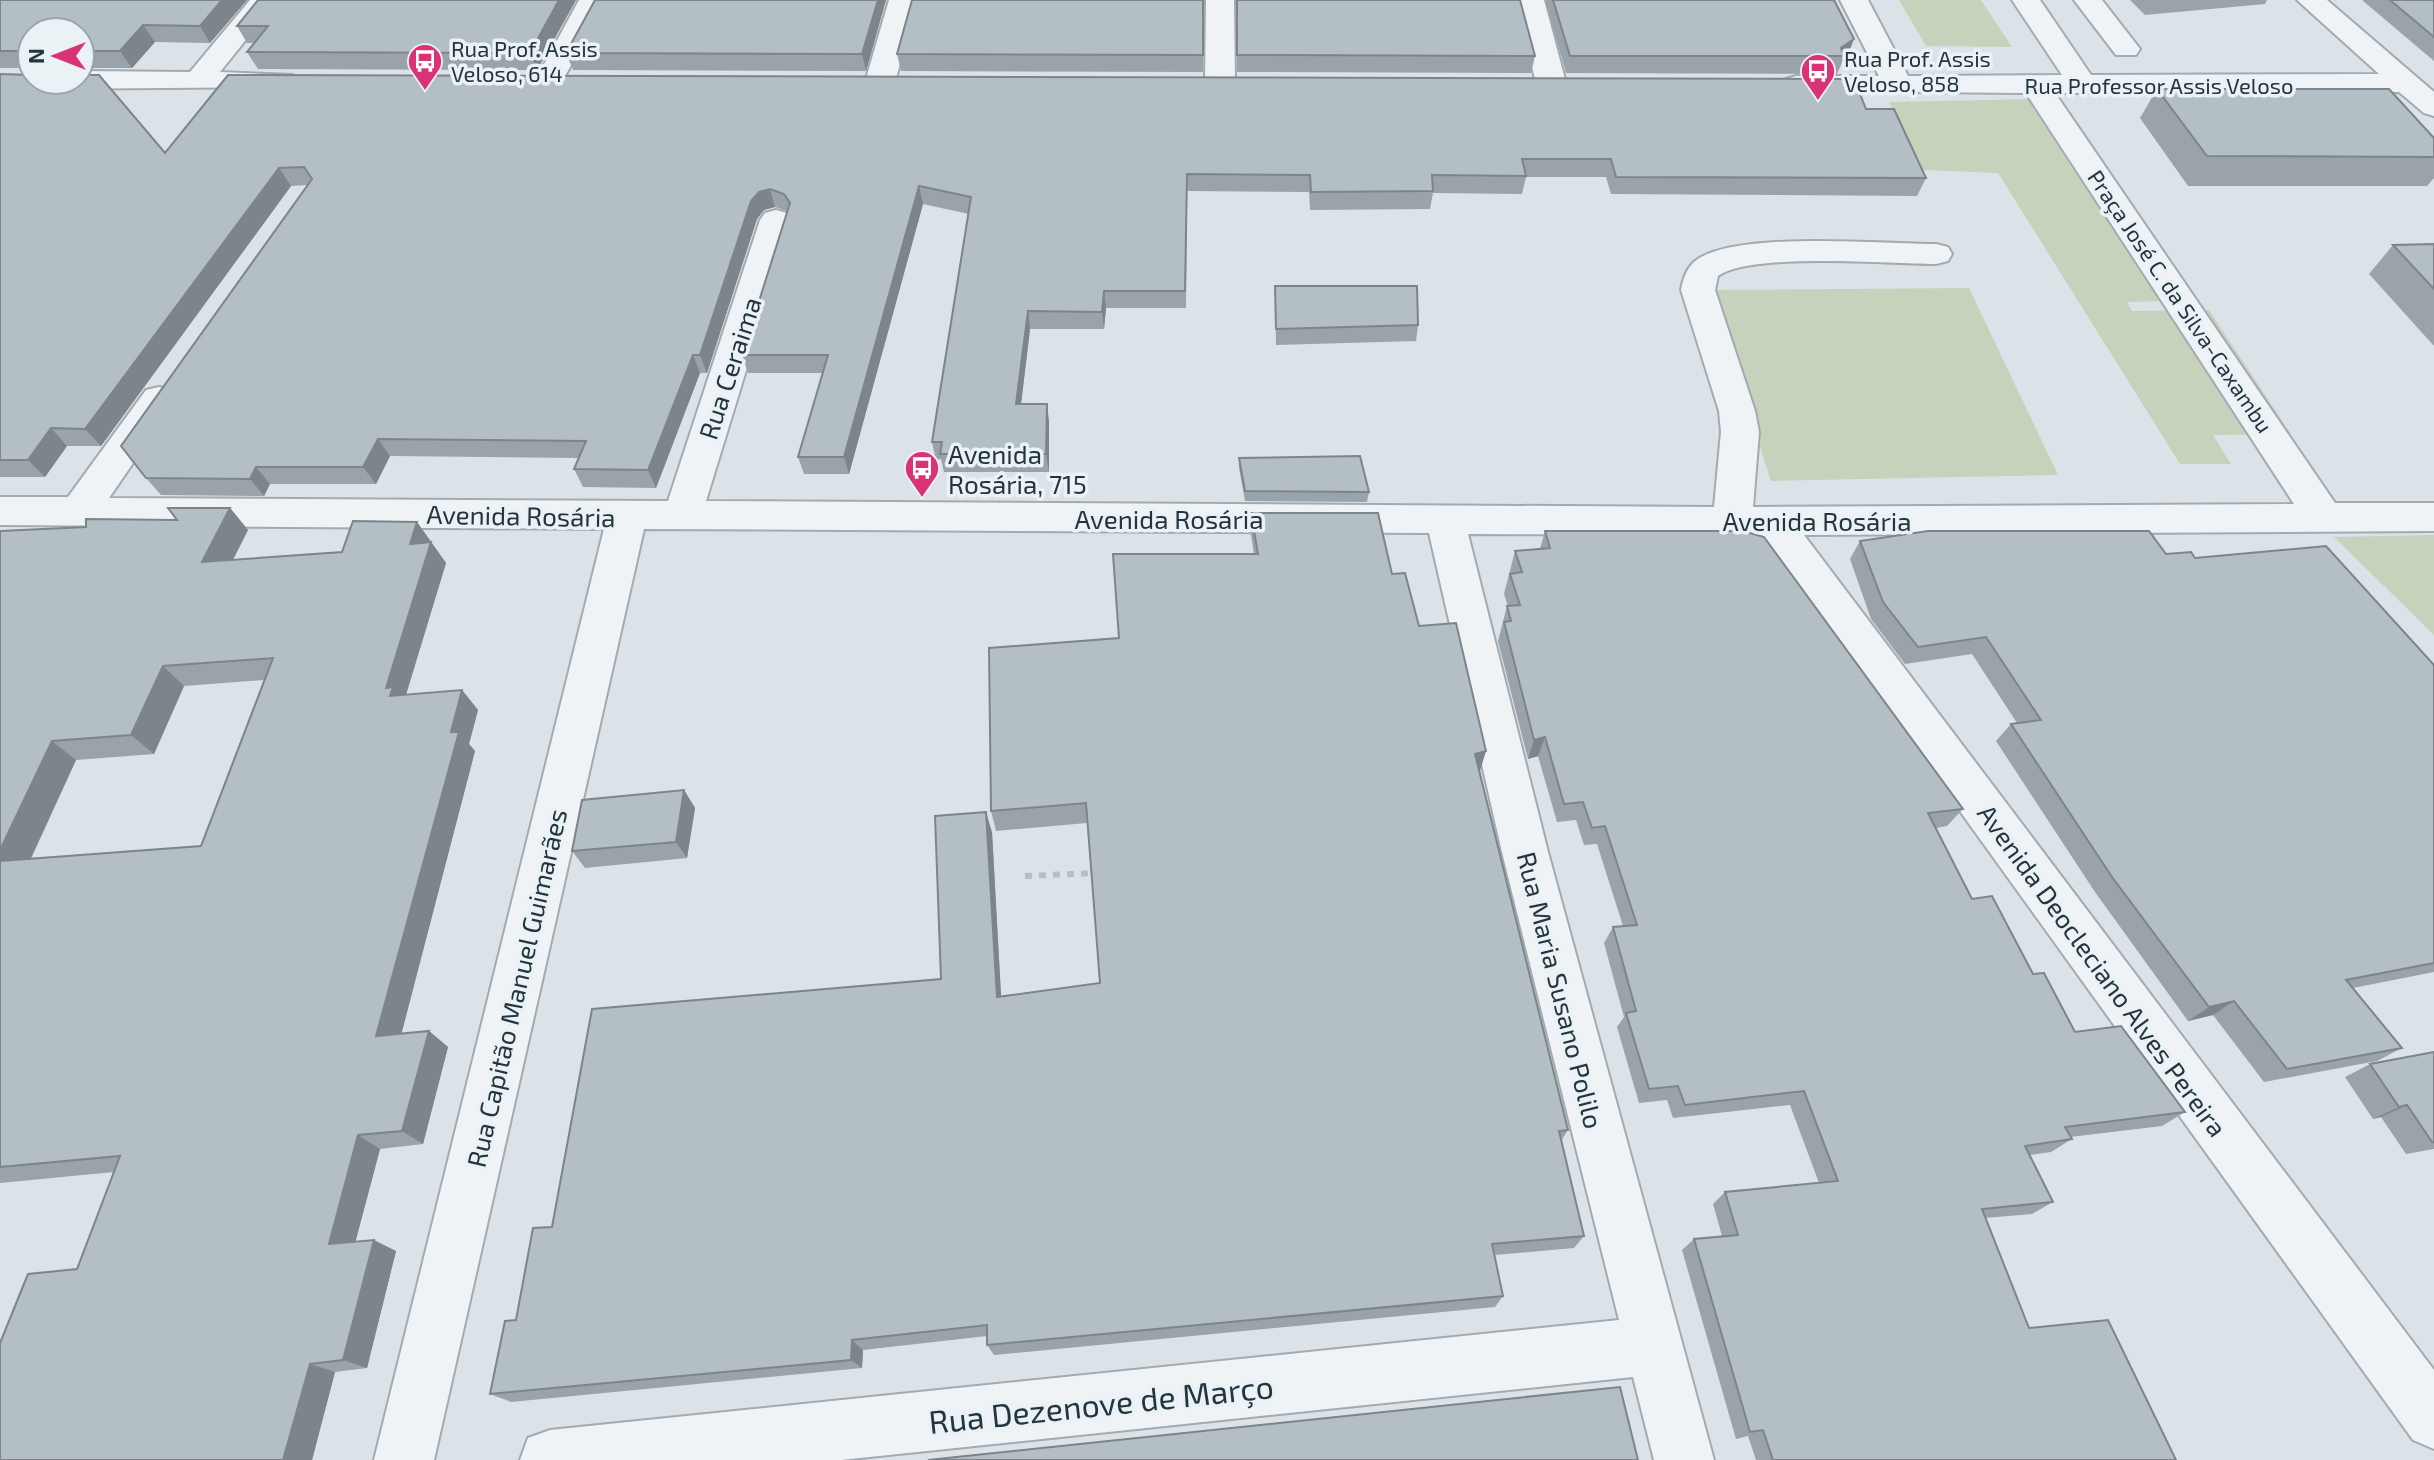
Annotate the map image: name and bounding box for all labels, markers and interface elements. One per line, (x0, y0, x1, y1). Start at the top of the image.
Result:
north arrow (16, 16, 96, 96)
place label: Rua Prof. Assis Veloso, 614 (451, 35, 598, 86)
bus stop icon: Rua Prof. Assis Veloso, 614 (406, 42, 444, 92)
place label: Rua Prof. Assis Veloso, 858 (1844, 45, 1991, 96)
text: N (22, 48, 48, 64)
bus stop icon: Rua Prof. Assis Veloso, 858 (1799, 52, 1837, 102)
street label: Rua Professor Assis Veloso (2025, 72, 2293, 98)
street label: Praça José C. da Silva-Caxambu (2082, 165, 2279, 438)
street label: Rua Ceraima (691, 293, 767, 443)
place label: Avenida Rosária, 715 (948, 438, 1087, 499)
bus stop icon: Avenida Rosária, 715 (903, 449, 941, 499)
street label: Avenida Rosária (426, 498, 616, 532)
street label: Avenida Rosária (1074, 503, 1264, 534)
street label: Avenida Rosária (1722, 505, 1912, 536)
street label: Avenida Deocleciano Alves Pereira (1972, 798, 2234, 1142)
street label: Rua Capitão Manuel Guimarães (460, 806, 572, 1170)
street label: Rua Maria Susano Polilo (1512, 848, 1610, 1132)
street label: Rua Dezenove de Março (927, 1366, 1276, 1442)

